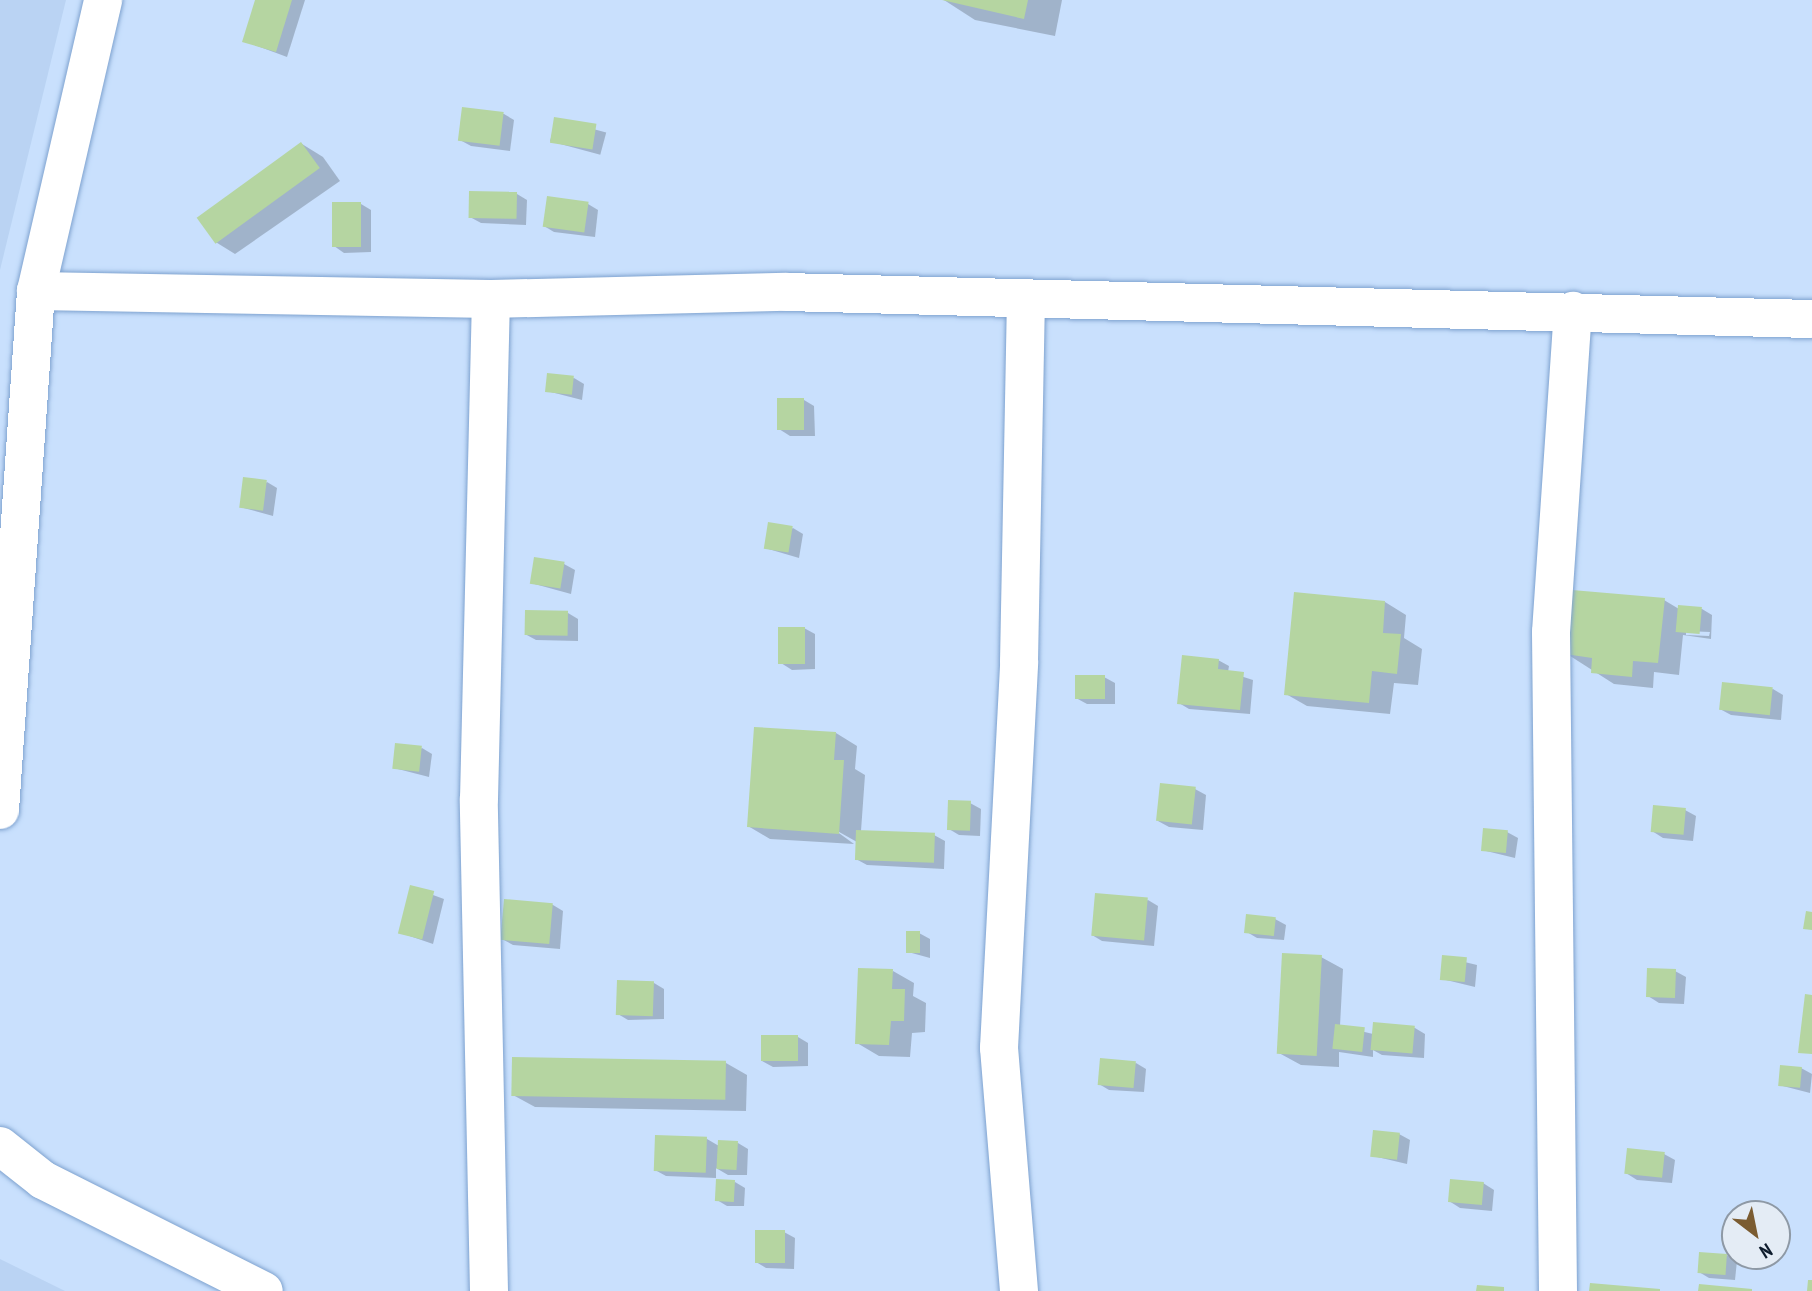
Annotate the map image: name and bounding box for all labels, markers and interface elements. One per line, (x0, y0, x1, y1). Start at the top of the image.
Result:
north arrow (1721, 1200, 1791, 1270)
text: N (1755, 1238, 1777, 1264)

